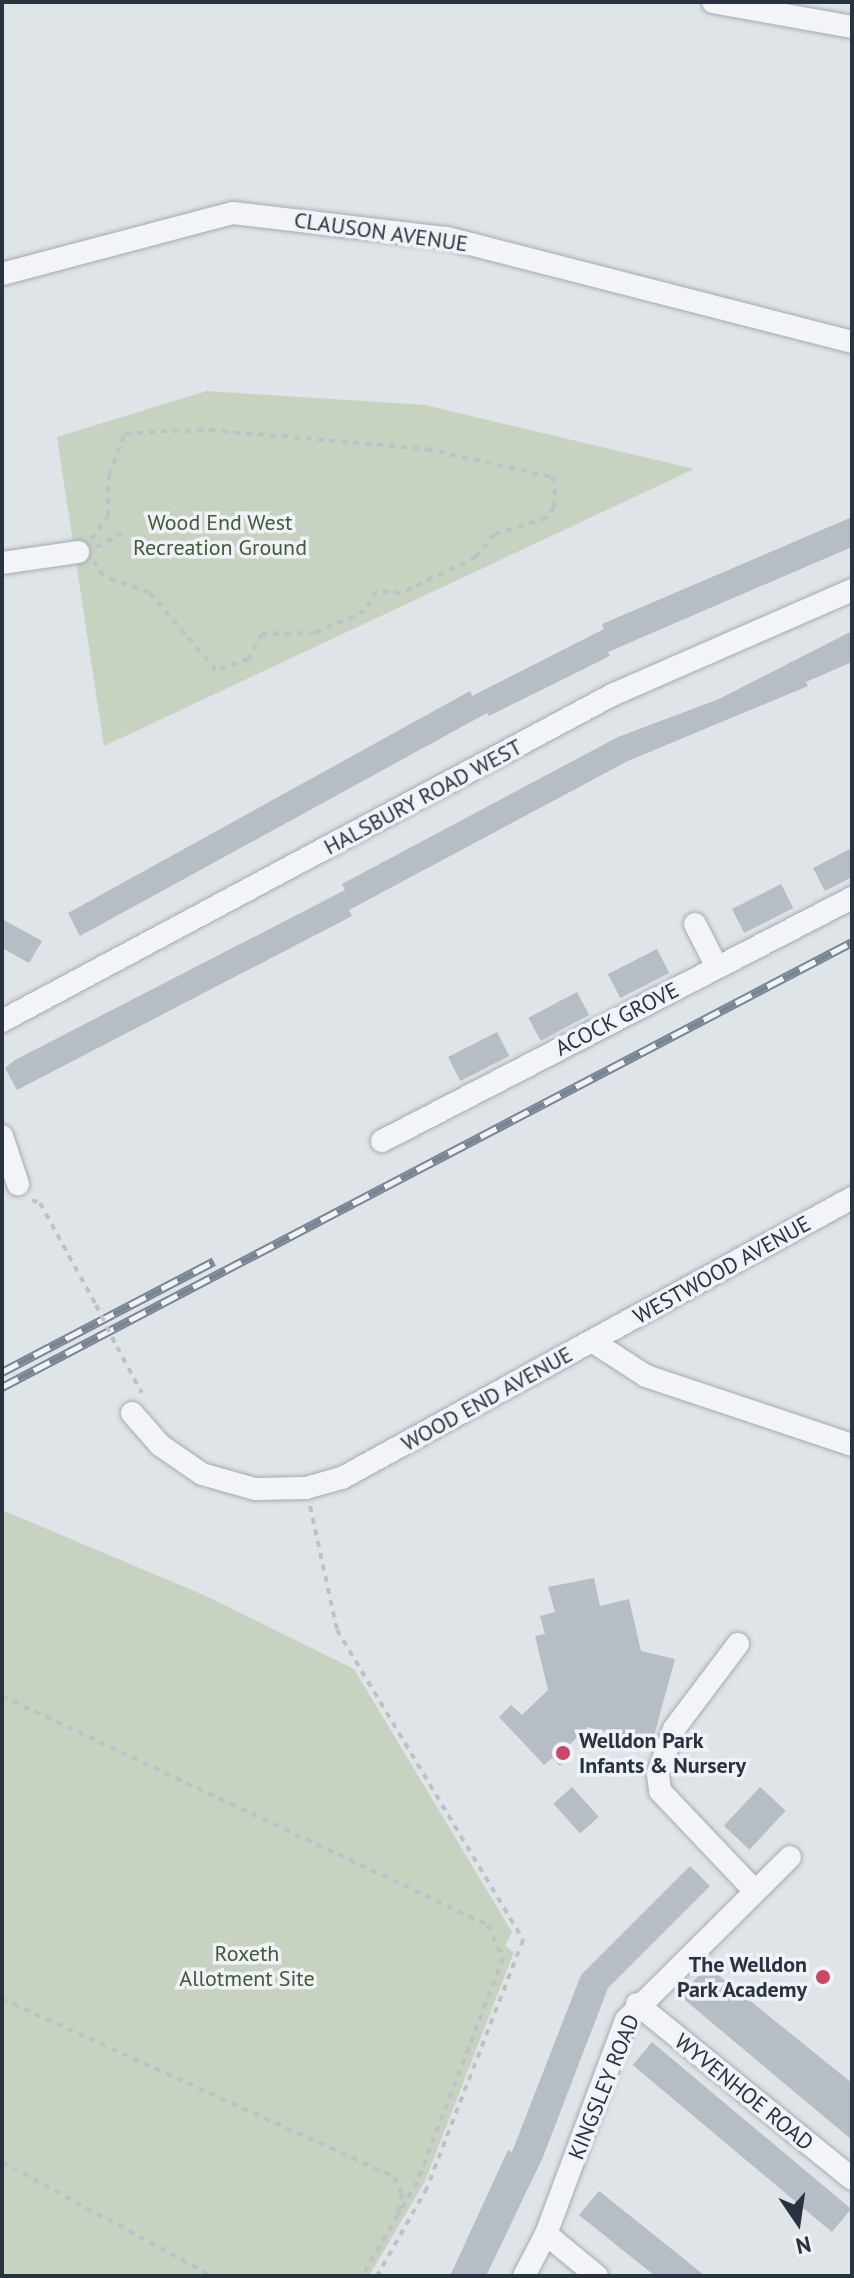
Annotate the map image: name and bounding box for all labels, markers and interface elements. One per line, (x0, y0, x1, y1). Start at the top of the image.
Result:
street label: CLAUSON AVENUE (292, 207, 470, 257)
park label: Wood End West Recreation Ground (133, 509, 307, 560)
street label: HALSBURY ROAD WEST (319, 733, 527, 861)
street label: ACOCK GROVE (551, 976, 683, 1062)
street label: WESTWOOD AVENUE (629, 1210, 815, 1330)
street label: WOOD END AVENUE (397, 1341, 577, 1457)
place label: Welldon Park Infants & Nursery (579, 1727, 746, 1778)
marker: Welldon Park Infants & Nursery (554, 1744, 572, 1762)
park label: Roxeth Allotment Site (179, 1940, 315, 1992)
place label: The Welldon Park Academy (675, 1951, 807, 2002)
marker: The Welldon Park Academy (814, 1968, 832, 1986)
street label: KINGSLEY ROAD (563, 2010, 645, 2164)
street label: WYVENHOE ROAD (669, 2028, 819, 2156)
north arrow (758, 2182, 838, 2262)
text: N (793, 2230, 814, 2261)

